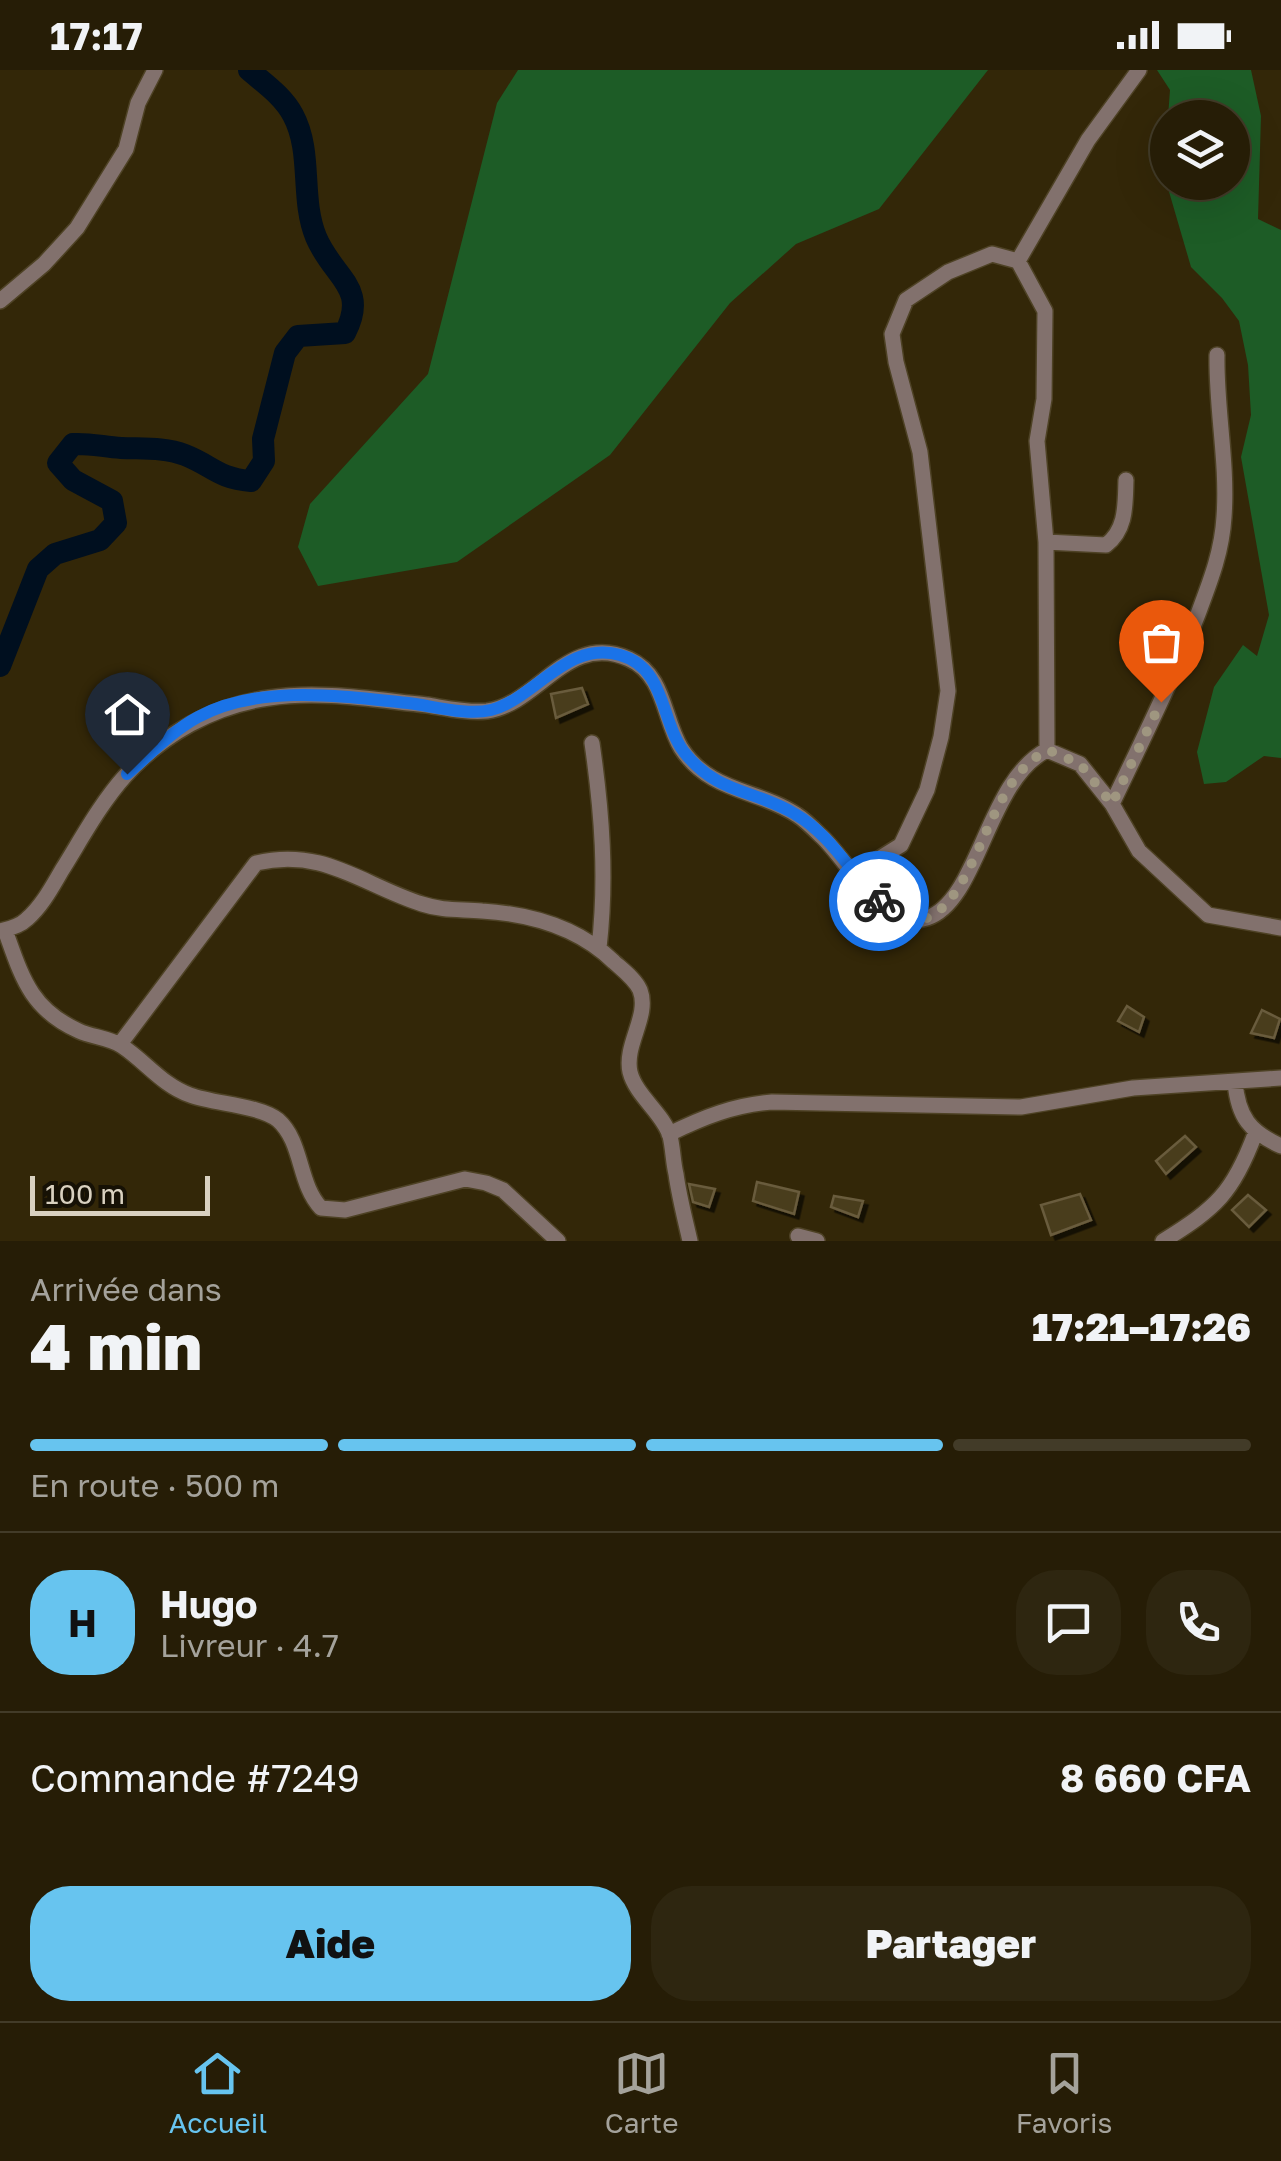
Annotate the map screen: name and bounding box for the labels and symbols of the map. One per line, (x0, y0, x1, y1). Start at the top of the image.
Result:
pin (1119, 600, 1204, 703)
pin (85, 672, 170, 775)
courier (829, 851, 929, 951)
scale bar (30, 1171, 210, 1216)

